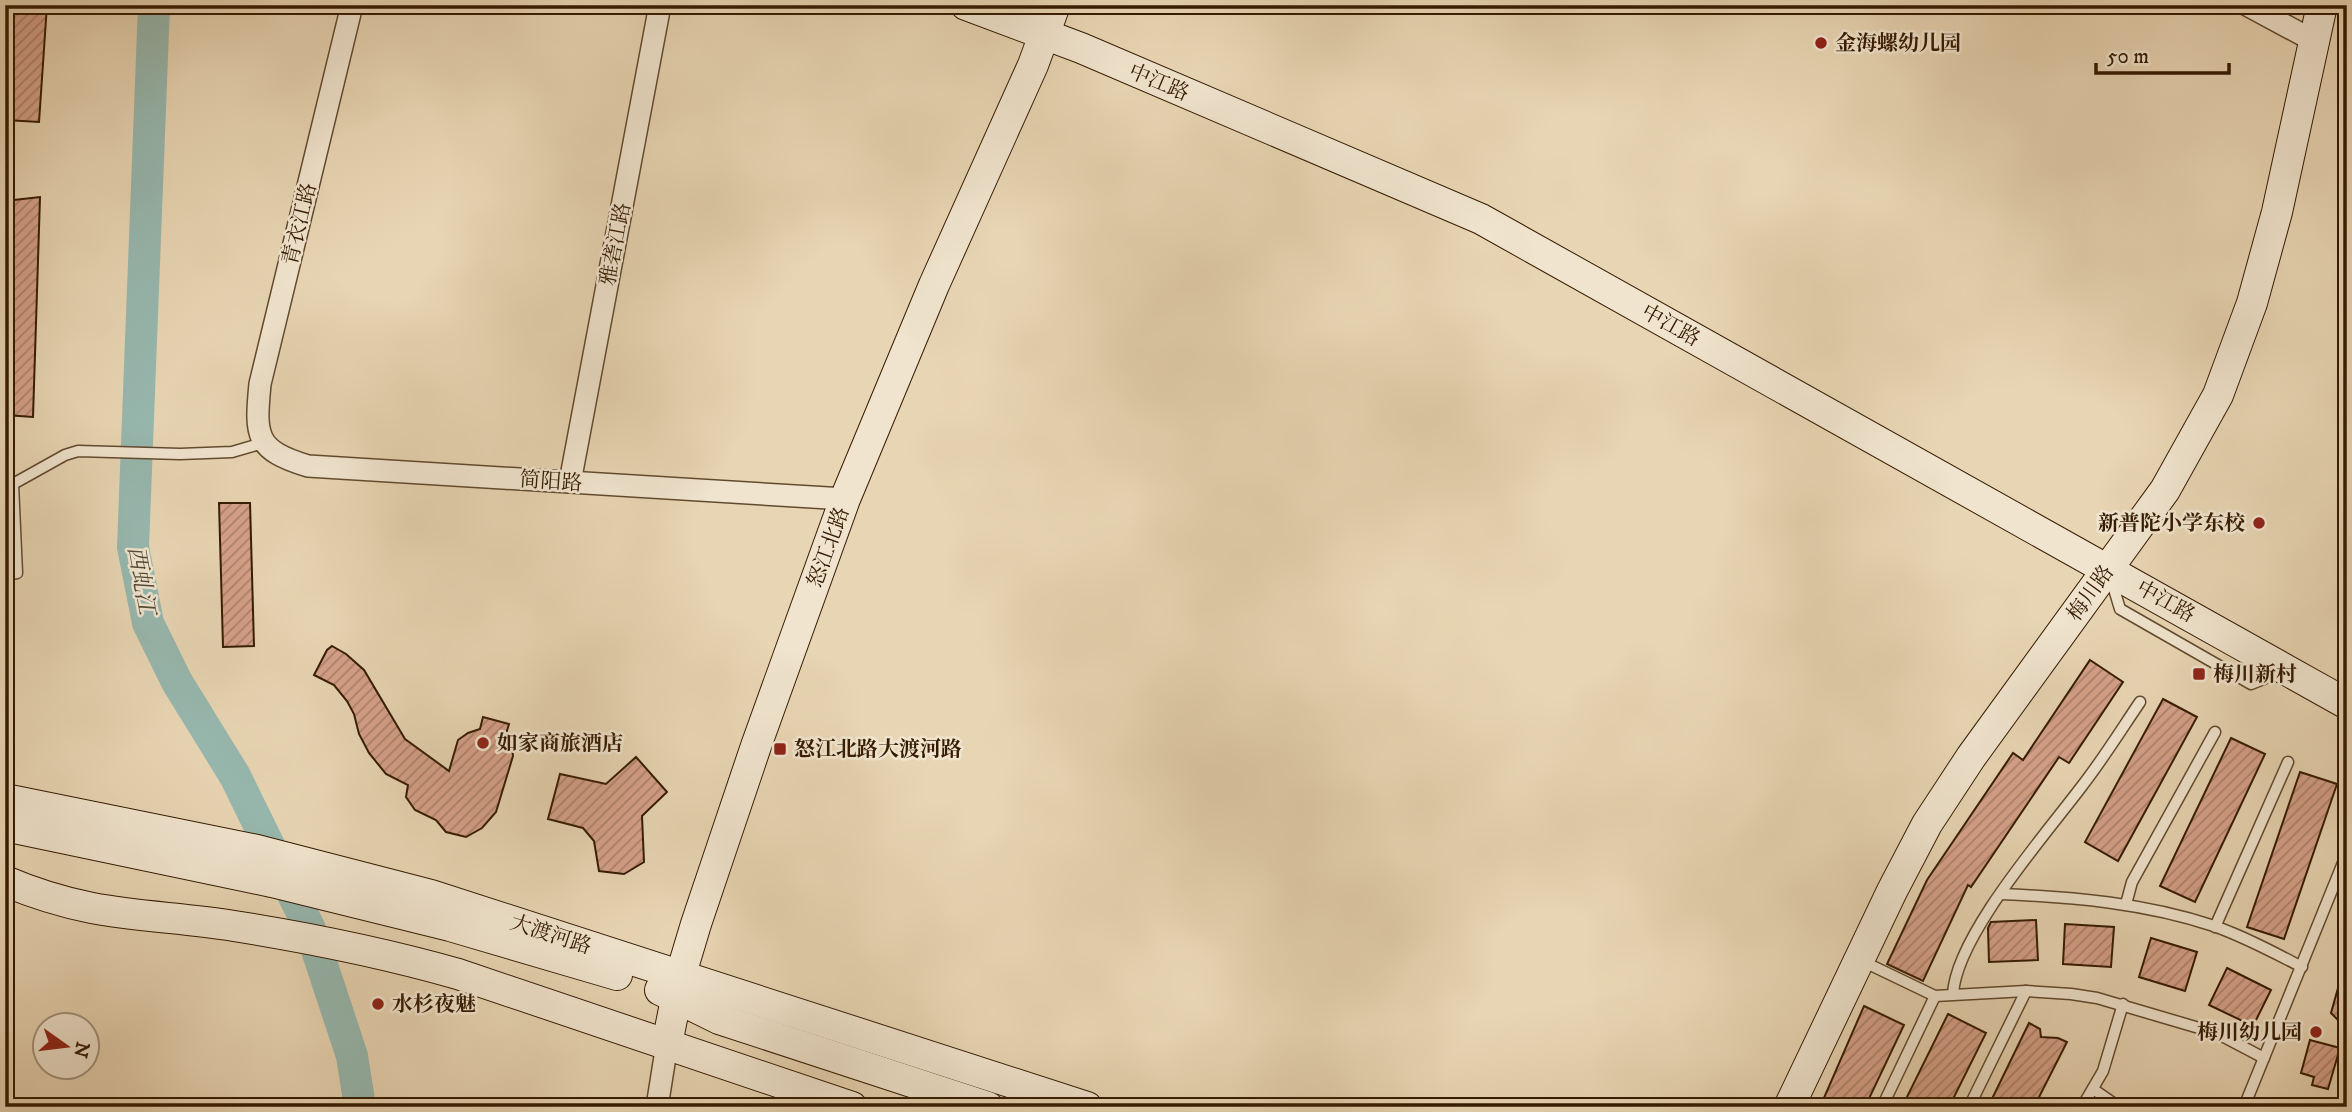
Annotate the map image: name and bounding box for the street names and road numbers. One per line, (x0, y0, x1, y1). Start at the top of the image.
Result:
street label: 中江路 (1125, 59, 1193, 107)
street label: 青衣江路 (277, 180, 323, 268)
street label: 雅砻江路 (595, 200, 637, 288)
street label: 中江路 (1637, 299, 1704, 353)
street label: 简阳路 (519, 467, 583, 497)
street label: 怒江北路 (802, 503, 856, 591)
street label: 梅川路 (2062, 560, 2120, 627)
street label: 中江路 (2132, 575, 2199, 629)
street label: 大渡河路 (507, 910, 595, 960)

